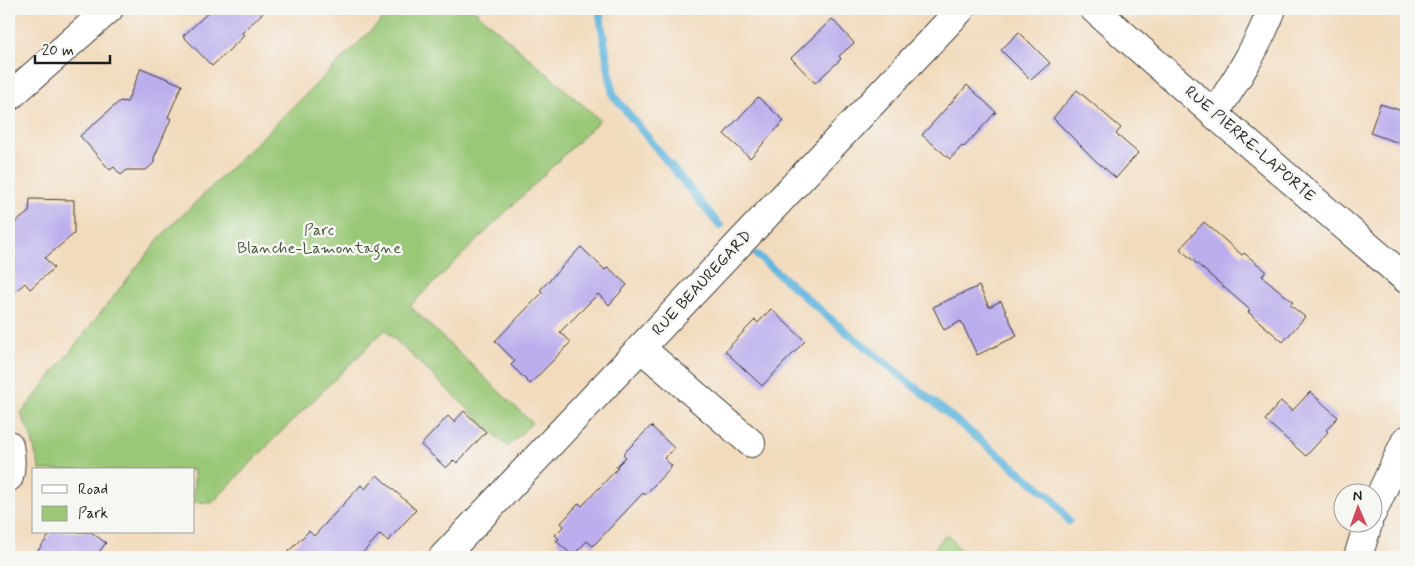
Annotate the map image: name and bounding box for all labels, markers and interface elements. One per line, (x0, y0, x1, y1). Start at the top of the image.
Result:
scale bar (35, 32, 110, 64)
text: 20 m (42, 41, 74, 61)
street label: RUE PIERRE-LAPORTE (1180, 81, 1320, 207)
park label: Parc Blanche-Lamontagne (237, 220, 401, 260)
street label: RUE BEAUREGARD (648, 226, 756, 340)
legend (32, 468, 195, 534)
text: Road (78, 480, 108, 500)
north arrow (1332, 484, 1382, 534)
text: N (1353, 487, 1363, 505)
text: Park (78, 504, 108, 524)

